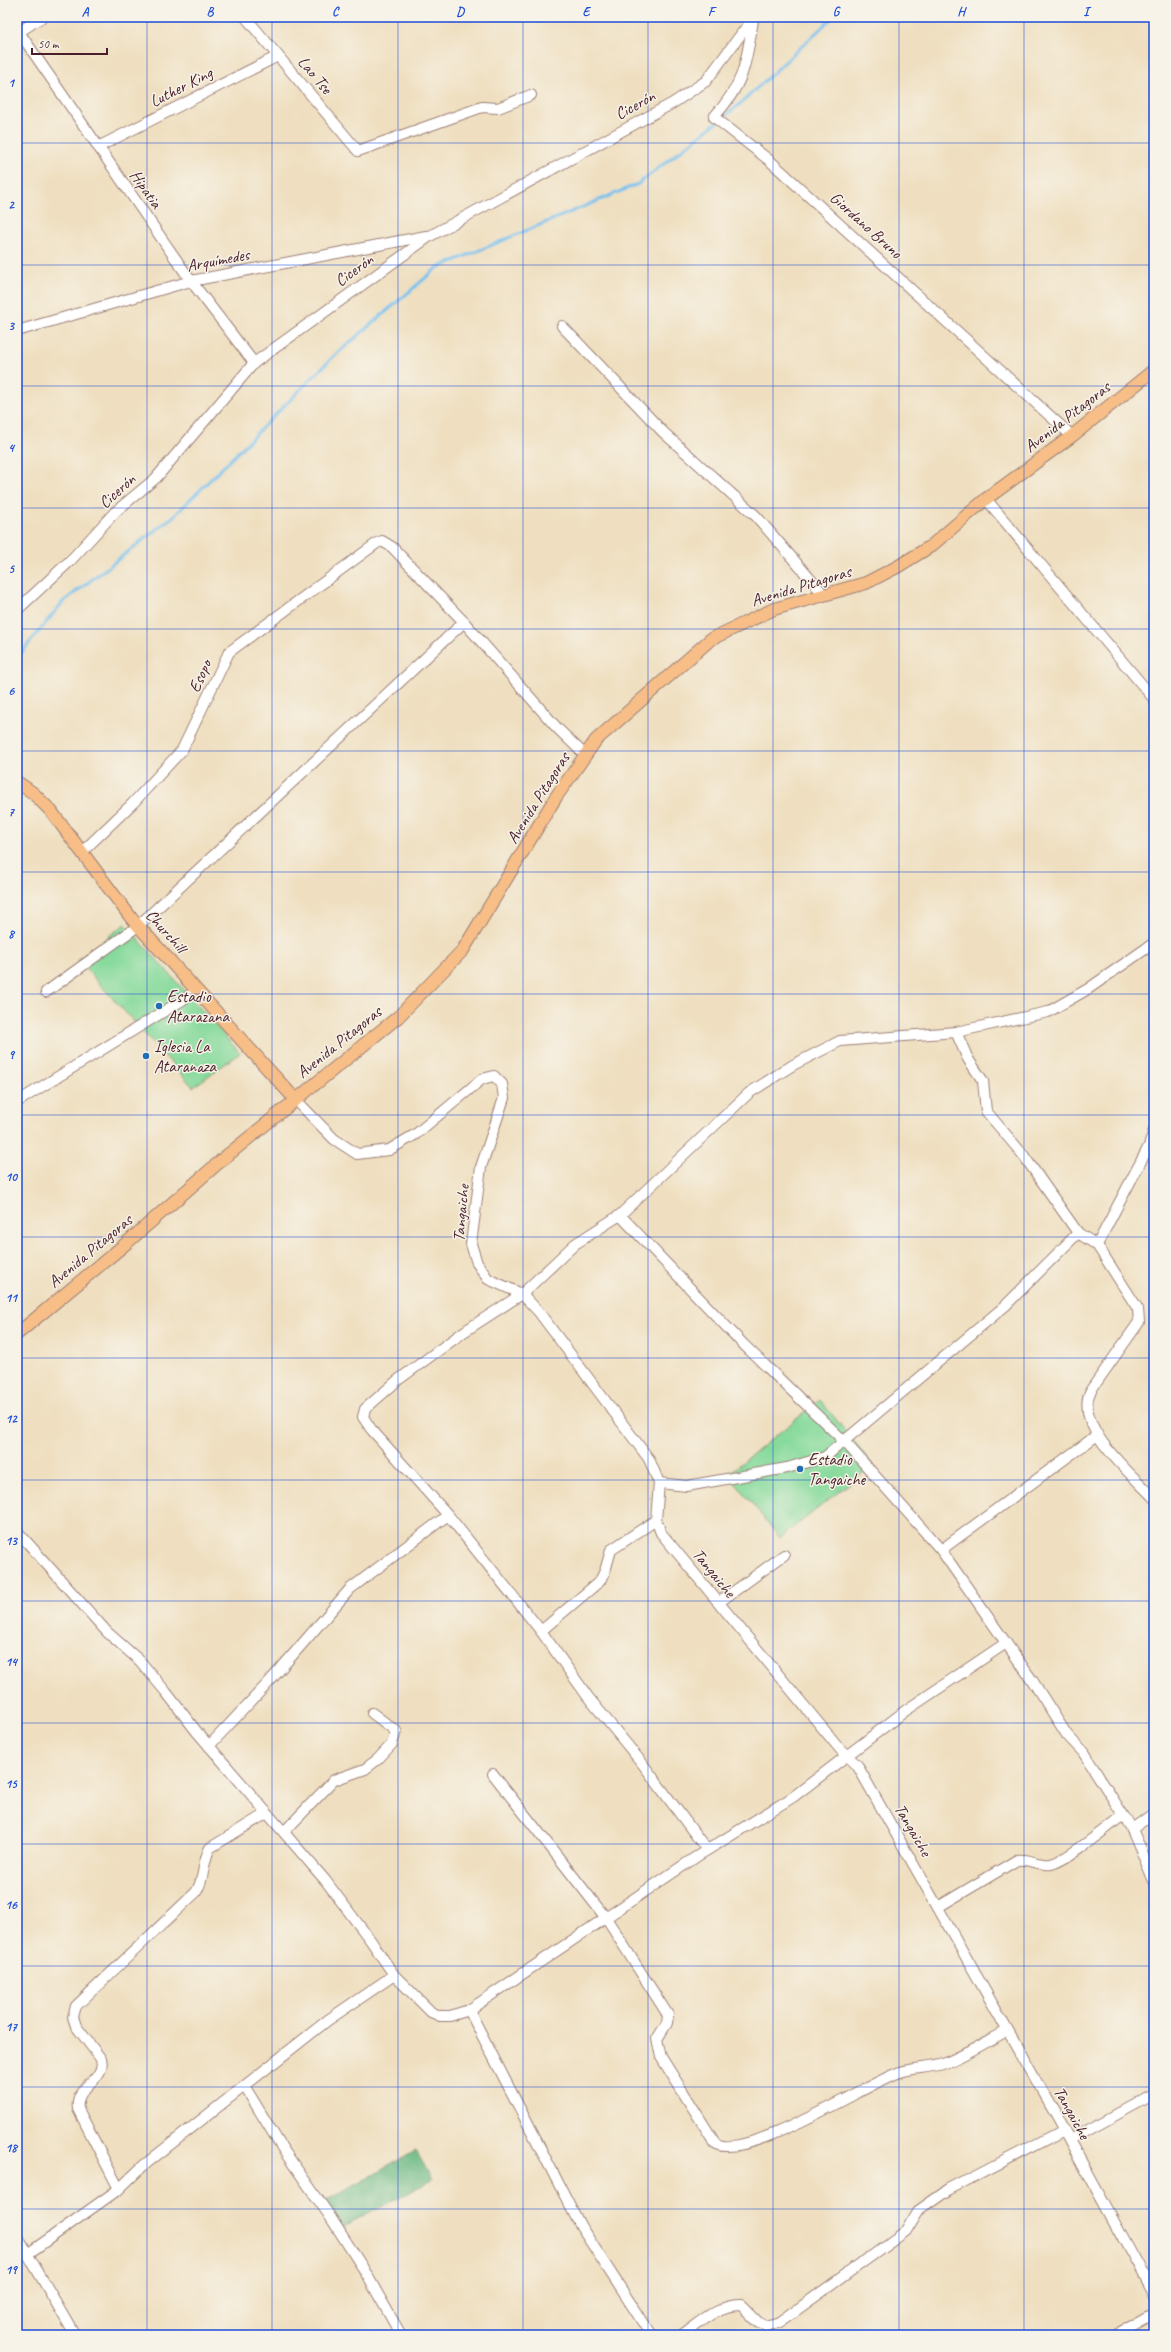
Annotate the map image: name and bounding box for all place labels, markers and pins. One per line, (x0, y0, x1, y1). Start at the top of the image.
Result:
place label: Estadio Atarazana (167, 986, 231, 1027)
marker: Estadio Atarazana (154, 1001, 164, 1011)
place label: Iglesia La Ataranaza (154, 1036, 218, 1077)
marker: Iglesia La Ataranaza (141, 1051, 151, 1061)
place label: Estadio Tangaiche (808, 1449, 867, 1490)
marker: Estadio Tangaiche (795, 1464, 805, 1474)

